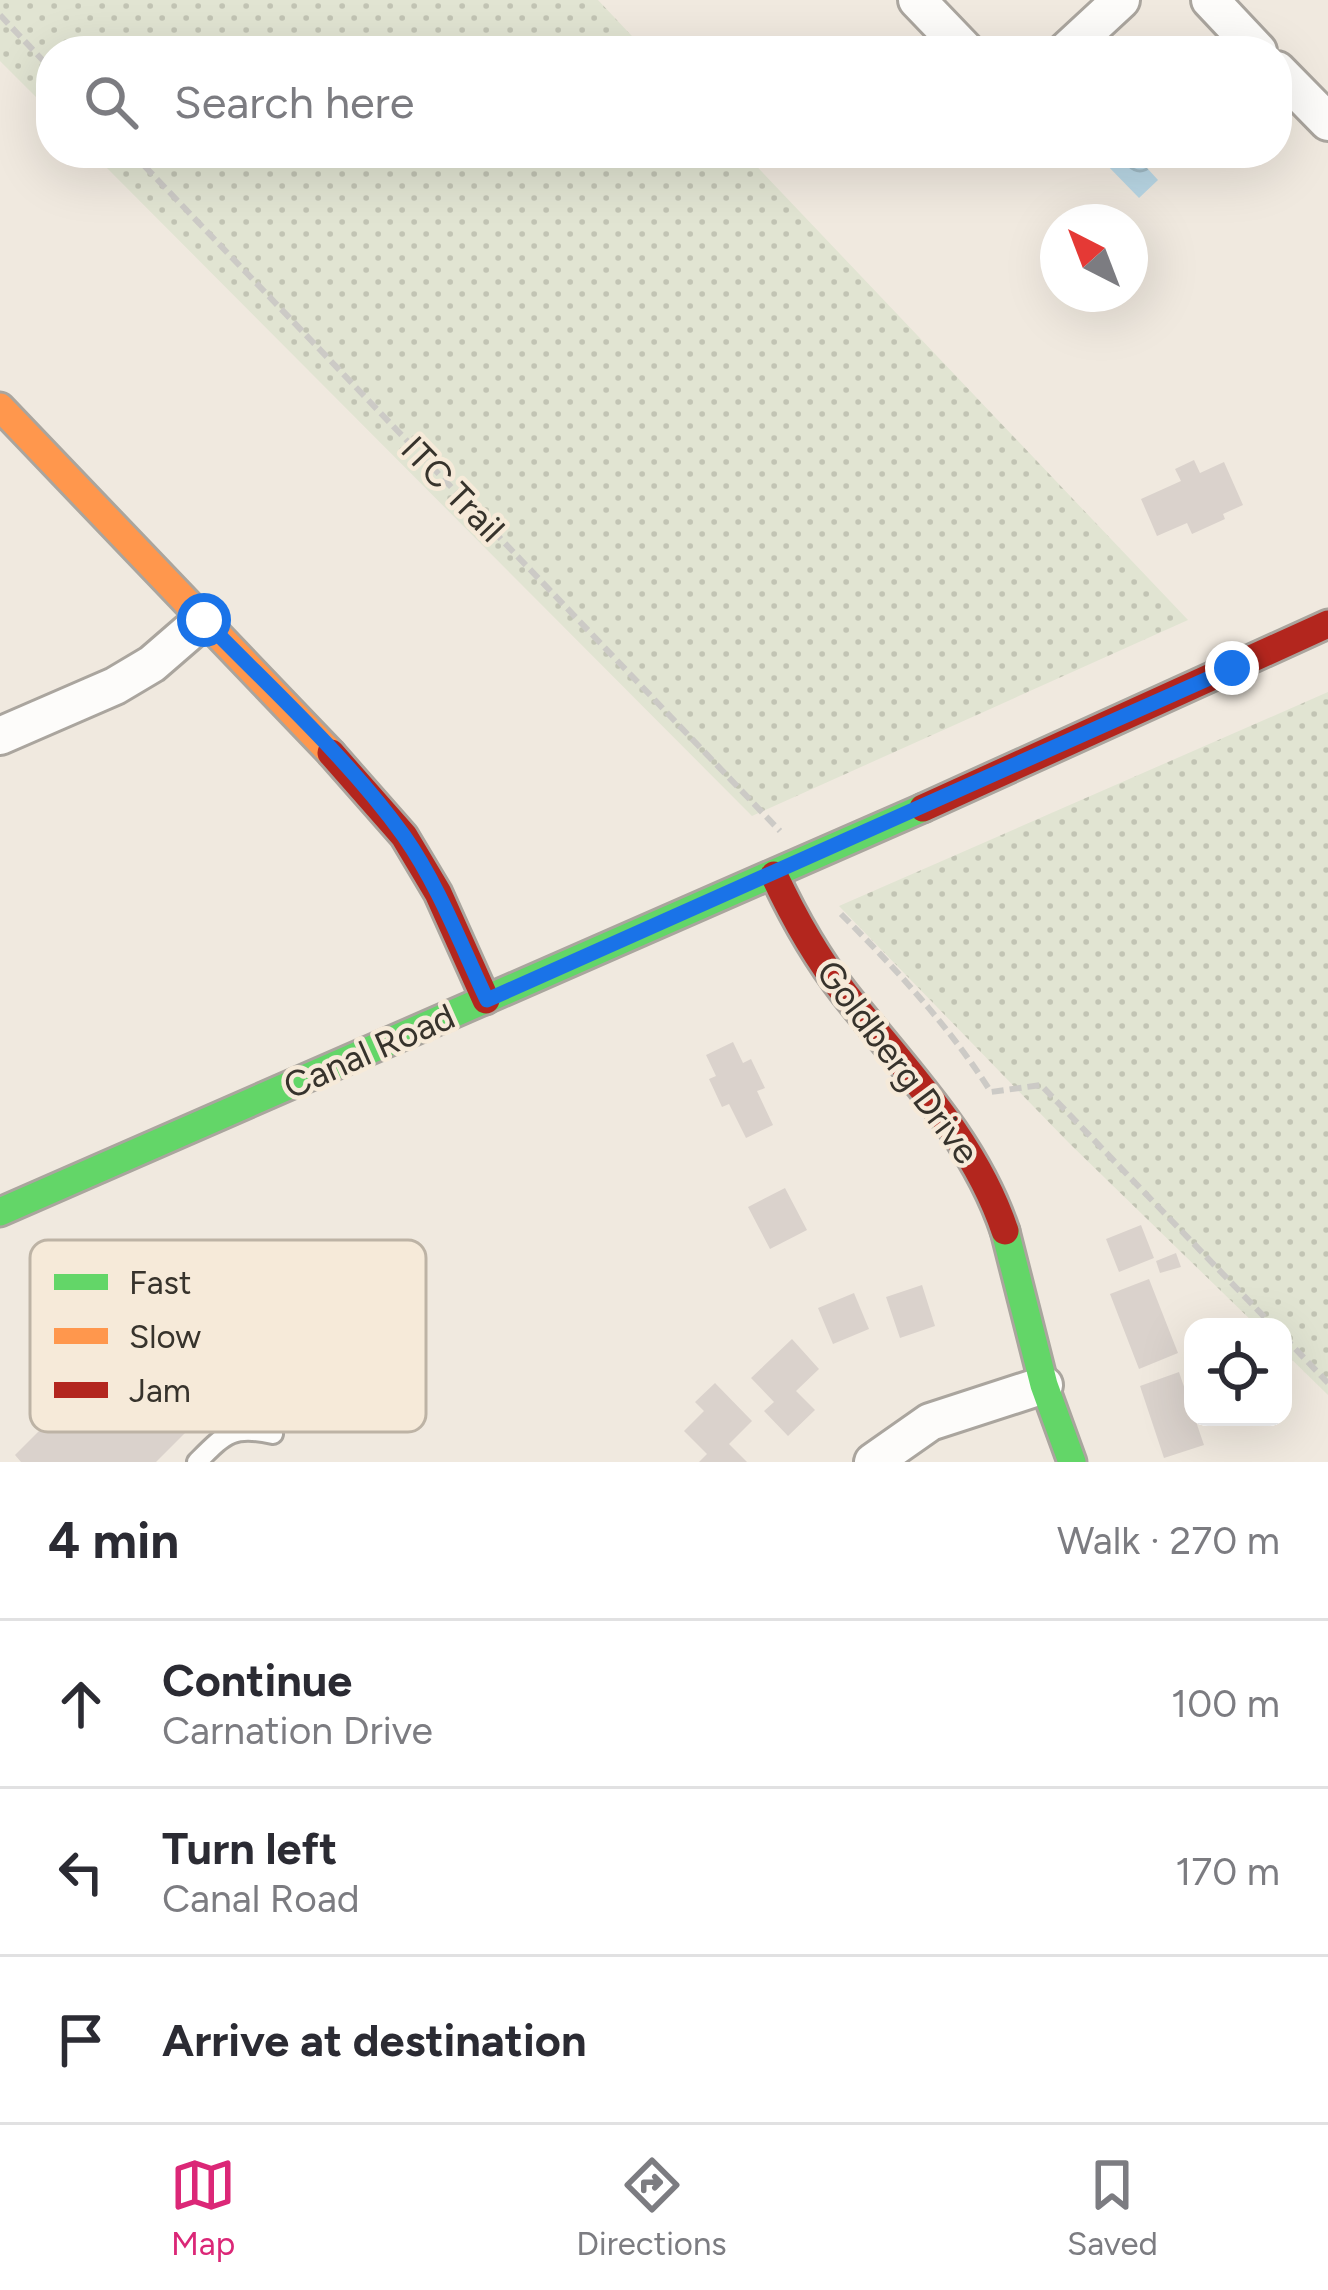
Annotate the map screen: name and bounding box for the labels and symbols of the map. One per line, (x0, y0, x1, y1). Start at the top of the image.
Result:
north arrow (1040, 204, 1148, 312)
street label: ITC Trail (393, 427, 513, 551)
route start (177, 593, 231, 647)
route end (1205, 641, 1259, 695)
street label: Goldberg Drive (808, 952, 988, 1172)
street label: Canal Road (277, 994, 461, 1108)
legend (30, 1240, 426, 1432)
text: Fast (129, 1263, 191, 1302)
text: Slow (129, 1317, 201, 1356)
text: Jam (129, 1371, 191, 1410)

